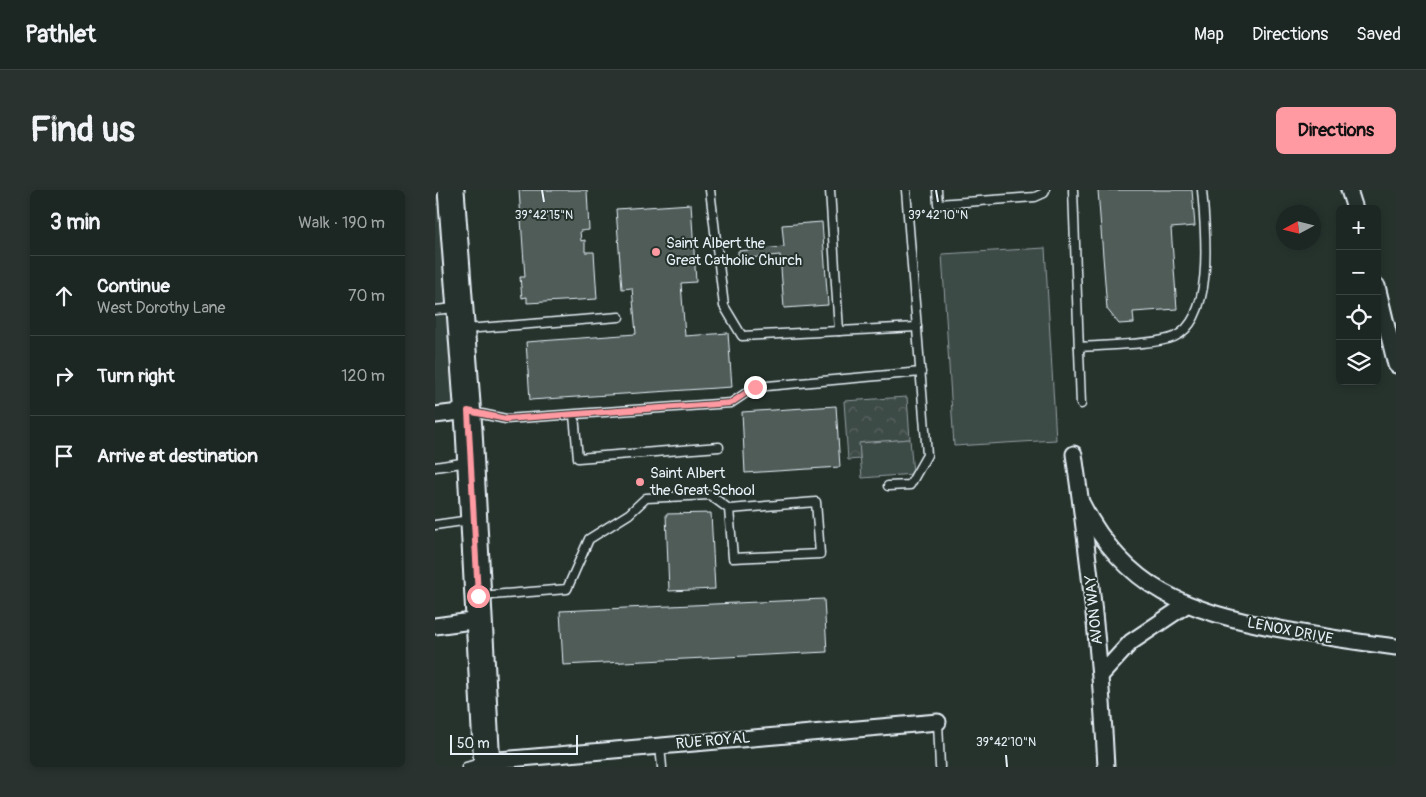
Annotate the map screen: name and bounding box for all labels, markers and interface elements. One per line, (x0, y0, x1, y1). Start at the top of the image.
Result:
text: Pathlet (25, 20, 96, 49)
text: Map (1194, 23, 1224, 46)
text: Directions (1252, 23, 1328, 46)
text: Saved (1356, 23, 1401, 46)
button: Directions (1276, 107, 1396, 154)
text: Find us (30, 108, 135, 152)
north arrow (1276, 205, 1321, 250)
map controls (1336, 205, 1381, 385)
button: + (1336, 205, 1381, 250)
text: 39°42'15"N (515, 208, 573, 223)
text: 39°42'10"N (908, 208, 968, 223)
text: 3 min (50, 209, 100, 236)
text: Walk · 190 m (298, 213, 385, 233)
place label: Saint Albert the Great Catholic Church (666, 234, 802, 270)
marker: Saint Albert the Great Catholic Church (650, 246, 662, 258)
button: − (1336, 250, 1381, 295)
text: Continue (97, 274, 170, 298)
icon: ahead (50, 282, 78, 310)
text: 70 m (348, 286, 385, 306)
button: locate (1336, 295, 1381, 340)
text: West Dorothy Lane (97, 298, 225, 318)
button: layers (1336, 340, 1381, 385)
icon: right (50, 362, 78, 390)
text: Turn right (97, 364, 175, 388)
text: 120 m (341, 366, 385, 386)
route end (744, 376, 767, 399)
icon: arrive (50, 442, 78, 470)
text: Arrive at destination (97, 444, 258, 468)
place label: Saint Albert the Great School (649, 464, 755, 500)
marker: Saint Albert the Great School (634, 476, 646, 488)
street label: AVON WAY (1081, 574, 1107, 646)
route start (467, 585, 490, 608)
street label: LENOX DRIVE (1245, 613, 1335, 649)
street label: RUE ROYAL (675, 728, 751, 754)
scale bar (450, 732, 577, 755)
text: 50 m (457, 735, 490, 752)
text: 39°42'10"N (976, 735, 1036, 750)

